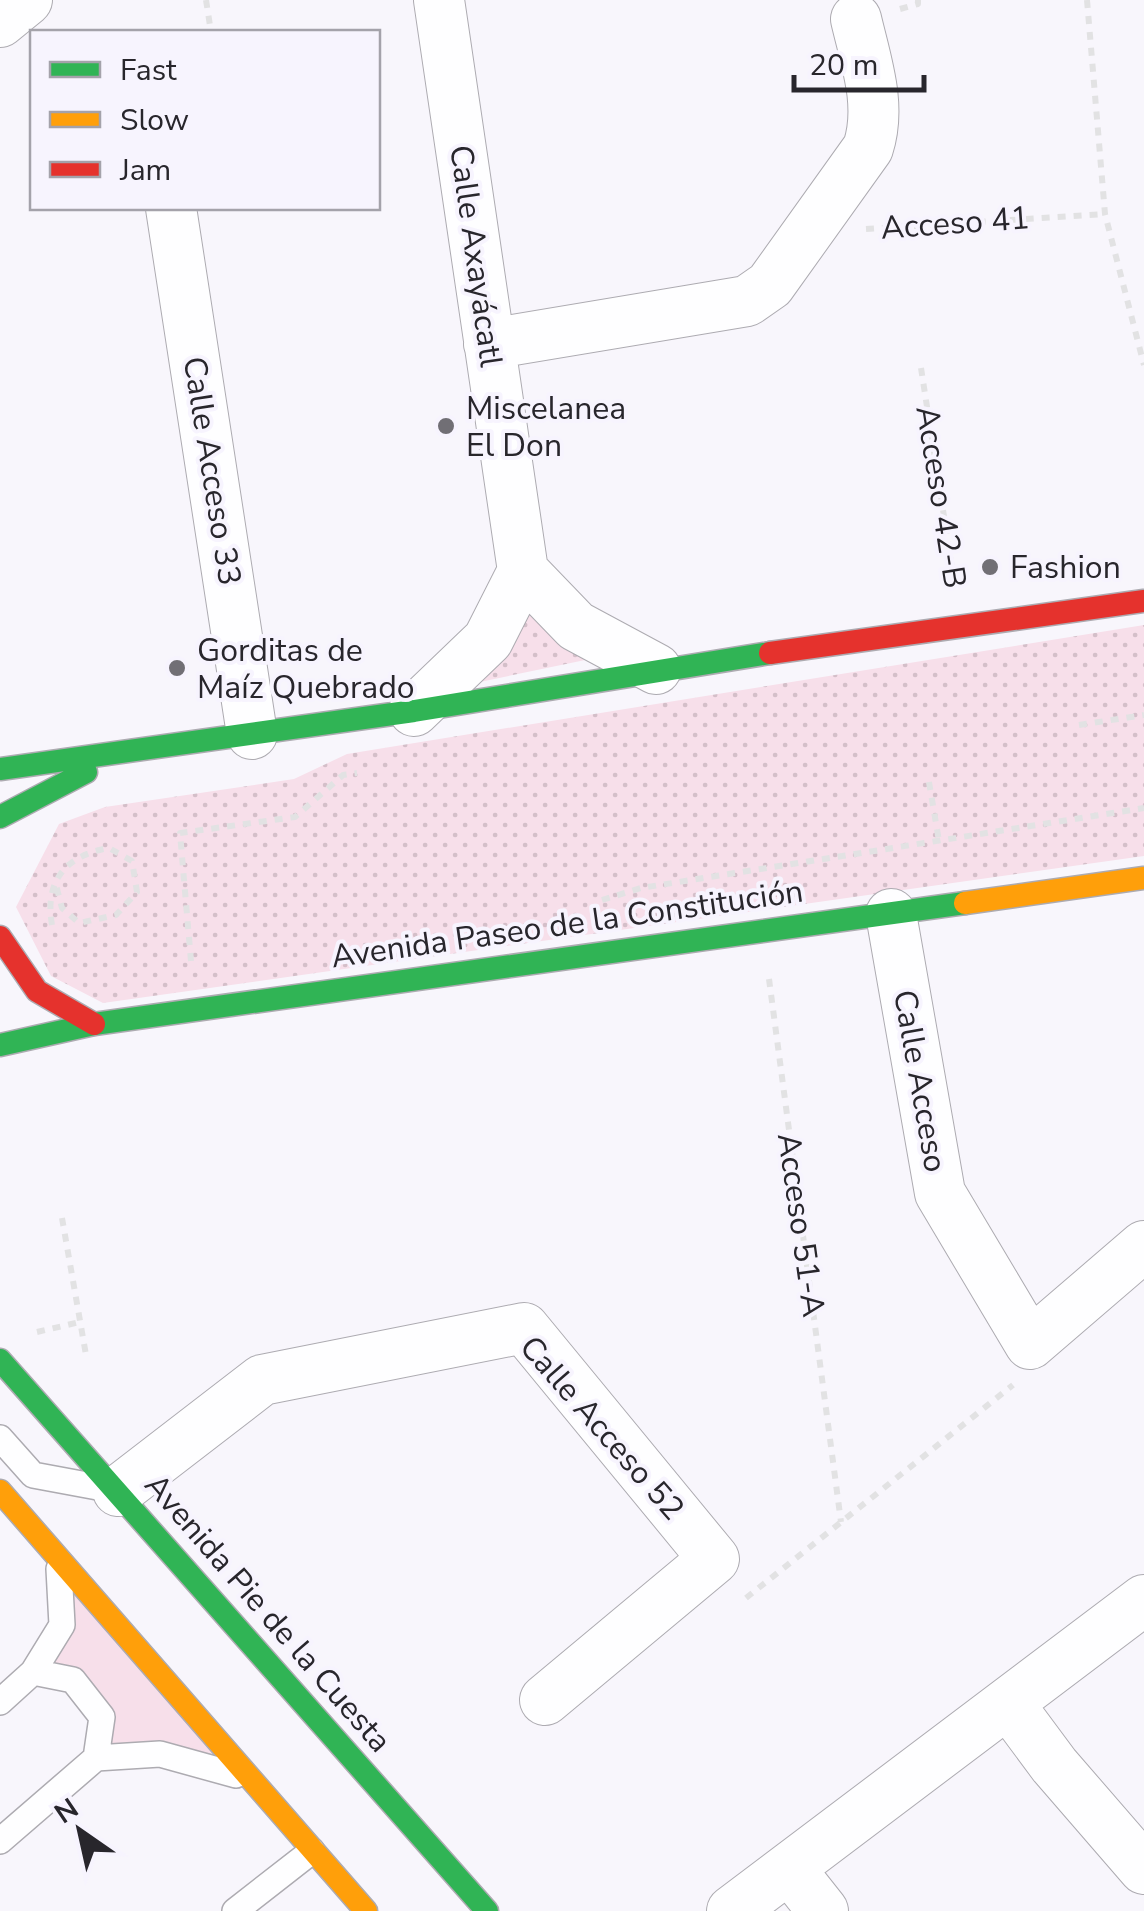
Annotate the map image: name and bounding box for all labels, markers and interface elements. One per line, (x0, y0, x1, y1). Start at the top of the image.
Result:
legend (30, 30, 380, 210)
scale bar (794, 30, 924, 92)
text: 20 m (809, 45, 878, 86)
text: Fast (120, 50, 177, 91)
text: Slow (120, 100, 189, 141)
street label: Calle Axayácatl (439, 142, 513, 370)
text: Jam (119, 150, 171, 191)
street label: Acceso 41 (879, 196, 1031, 250)
street label: Calle Acceso 33 (173, 354, 251, 588)
place label: Miscelanea El Don (466, 387, 626, 467)
street label: Acceso 42-B (905, 403, 977, 591)
marker: Miscelanea El Don (435, 415, 457, 437)
place label: Fashion (1010, 546, 1121, 589)
marker: Fashion (979, 556, 1001, 578)
place label: Gorditas de Maíz Quebrado (197, 629, 415, 709)
marker: Gorditas de Maíz Quebrado (166, 657, 188, 679)
street label: Avenida Paseo de la Constitución (328, 870, 806, 978)
street label: Calle Acceso (883, 986, 957, 1176)
street label: Acceso 51-A (767, 1130, 835, 1320)
street label: Calle Acceso 52 (510, 1327, 694, 1529)
street label: Avenida Pie de la Cuesta (135, 1464, 401, 1762)
north arrow (30, 1781, 130, 1881)
text: N (47, 1789, 86, 1833)

